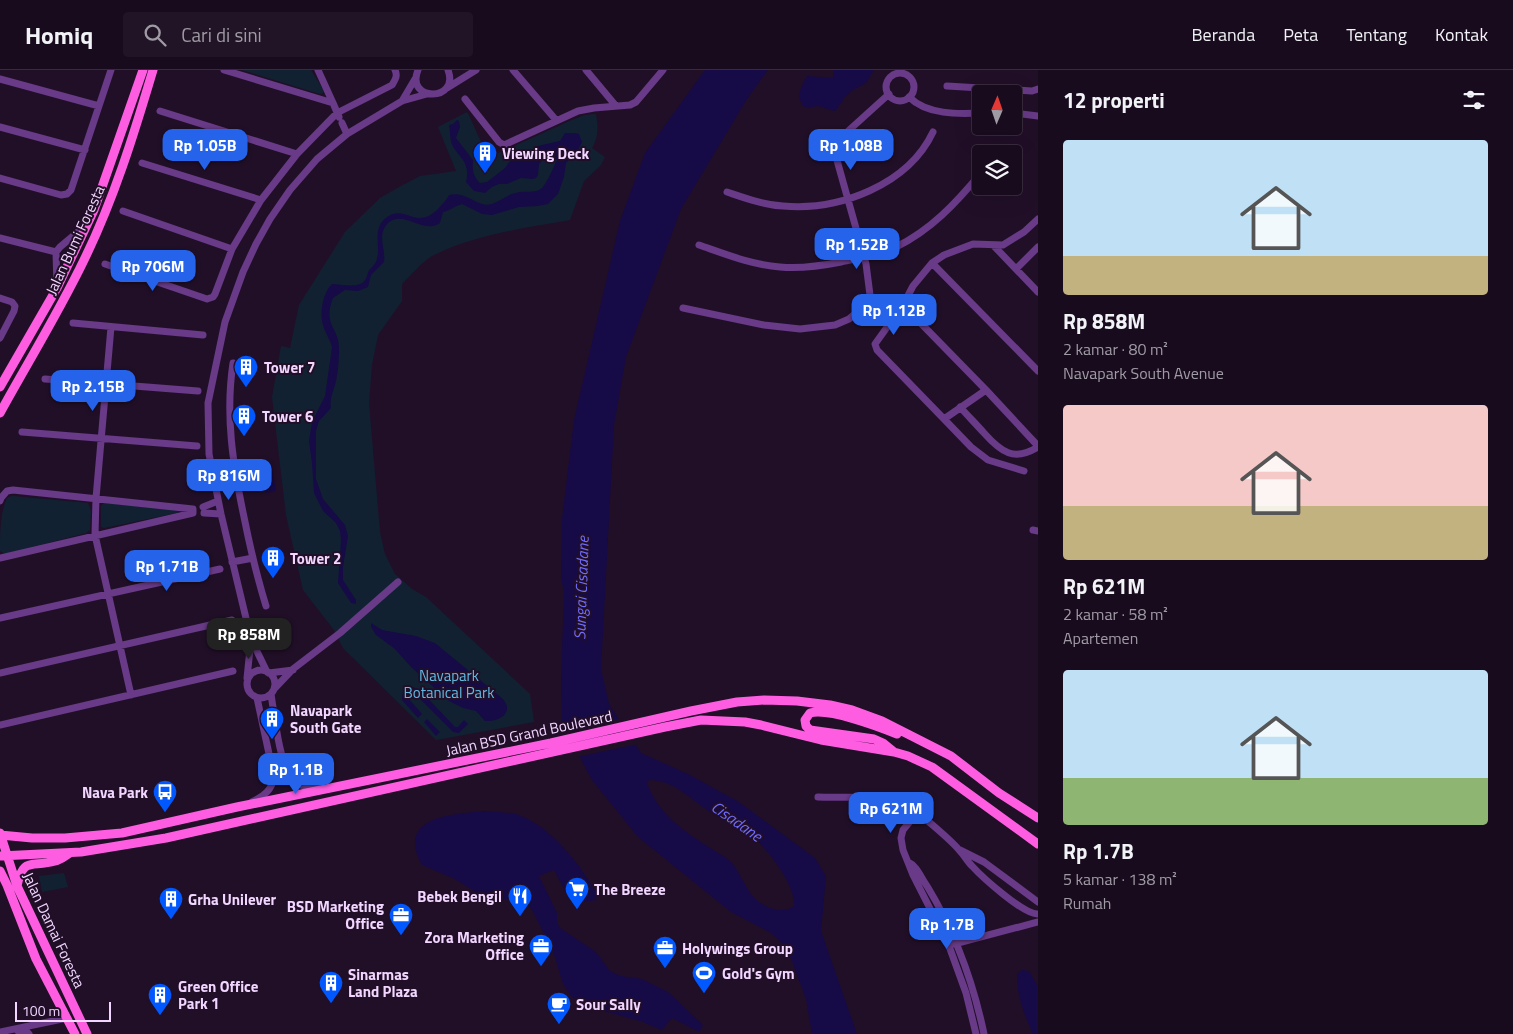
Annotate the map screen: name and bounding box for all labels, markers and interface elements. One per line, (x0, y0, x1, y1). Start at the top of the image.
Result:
search box (123, 12, 473, 57)
text: Homiq (25, 17, 93, 53)
text: Cari di sini (181, 20, 262, 49)
icon: search (141, 21, 169, 49)
text: Beranda (1192, 21, 1255, 48)
text: Peta (1283, 21, 1318, 48)
text: Tentang (1346, 21, 1407, 48)
text: Kontak (1435, 21, 1488, 48)
text: 12 properti (1063, 84, 1165, 116)
north arrow (972, 85, 1022, 135)
map controls (972, 85, 1022, 195)
icon: filters (1460, 86, 1488, 114)
pin: Rp 1.05B (153, 128, 257, 171)
pin: Rp 1.08B (799, 128, 903, 171)
text: Rp 1.05B (174, 133, 236, 157)
text: Rp 1.08B (820, 133, 882, 157)
building icon: Viewing Deck (472, 140, 498, 174)
place label: Viewing Deck (502, 142, 590, 165)
button: layers (972, 145, 1022, 195)
icon: home (1231, 173, 1321, 263)
street label: Jalan Bumi Foresta (40, 181, 111, 299)
pin: Rp 1.52B (805, 228, 909, 270)
text: Rp 1.52B (826, 232, 888, 256)
pin: Rp 706M (107, 250, 199, 292)
text: Rp 706M (122, 254, 184, 278)
pin: Rp 1.12B (842, 294, 946, 336)
text: Rp 1.12B (863, 298, 925, 322)
text: Rp 858M (1063, 305, 1145, 337)
text: 2 kamar · 80 m² (1063, 337, 1168, 361)
building icon: Tower 7 (233, 354, 259, 388)
place label: Tower 7 (264, 356, 315, 379)
text: Navapark South Avenue (1063, 361, 1224, 385)
pin: Rp 2.15B (41, 370, 145, 412)
text: Rp 2.15B (62, 374, 124, 398)
building icon: Tower 6 (231, 403, 257, 437)
place label: Tower 6 (262, 405, 313, 428)
icon: home (1231, 438, 1321, 528)
pin: Rp 816M (183, 458, 275, 501)
text: Rp 816M (198, 463, 260, 487)
water label: Sungai Cisadane (567, 534, 595, 640)
building icon: Tower 2 (260, 545, 286, 579)
place label: Tower 2 (290, 547, 341, 570)
pin: Rp 1.71B (115, 550, 219, 592)
text: Rp 1.71B (136, 554, 198, 578)
text: Rp 621M (1063, 570, 1145, 602)
text: 2 kamar · 58 m² (1063, 602, 1168, 626)
pin: Rp 858M (203, 618, 295, 660)
text: Rp 858M (218, 622, 280, 646)
text: Apartemen (1063, 626, 1138, 650)
park label: Navapark Botanical Park (404, 664, 494, 704)
place label: Navapark South Gate (290, 699, 362, 739)
icon: home (1231, 703, 1321, 793)
street label: Jalan BSD Grand Boulevard (444, 704, 614, 762)
building icon: Navapark South Gate (259, 706, 285, 740)
pin: Rp 1.1B (250, 752, 342, 795)
text: Rp 1.1B (269, 757, 323, 781)
bus stop icon: Nava Park (152, 779, 178, 813)
place label: Nava Park (82, 781, 148, 804)
pin: Rp 621M (845, 792, 937, 834)
water label: Cisadane (707, 795, 769, 848)
text: Rp 621M (860, 796, 922, 820)
text: Rp 1.7B (1063, 835, 1134, 867)
text: 5 kamar · 138 m² (1063, 867, 1177, 891)
street label: Jalan Damai Foresta (17, 868, 91, 992)
supermarket icon: The Breeze (564, 876, 590, 910)
place label: The Breeze (594, 878, 666, 901)
restaurant icon: Bebek Bengil (507, 883, 533, 917)
place label: Bebek Bengil (417, 885, 502, 908)
building icon: Grha Unilever (158, 886, 184, 920)
place label: Grha Unilever (188, 888, 277, 911)
text: Rumah (1063, 891, 1111, 915)
place label: BSD Marketing Office (287, 895, 384, 935)
office icon: BSD Marketing Office (388, 902, 414, 936)
pin: Rp 1.7B (901, 908, 993, 950)
text: Rp 1.7B (920, 912, 974, 936)
place label: Zora Marketing Office (425, 926, 524, 966)
office icon: Zora Marketing Office (528, 933, 554, 967)
office icon: Holywings Group (652, 935, 678, 969)
place label: Holywings Group (682, 937, 793, 960)
sports icon: Gold's Gym (691, 960, 717, 994)
place label: Gold's Gym (722, 962, 795, 985)
place label: Sinarmas Land Plaza (348, 963, 418, 1003)
building icon: Sinarmas Land Plaza (318, 970, 344, 1004)
place label: Green Office Park 1 (178, 975, 259, 1015)
building icon: Green Office Park 1 (147, 982, 173, 1016)
cafe icon: Sour Sally (546, 991, 572, 1025)
place label: Sour Sally (576, 993, 641, 1016)
scale bar (15, 999, 111, 1022)
text: 100 m (22, 1000, 60, 1021)

